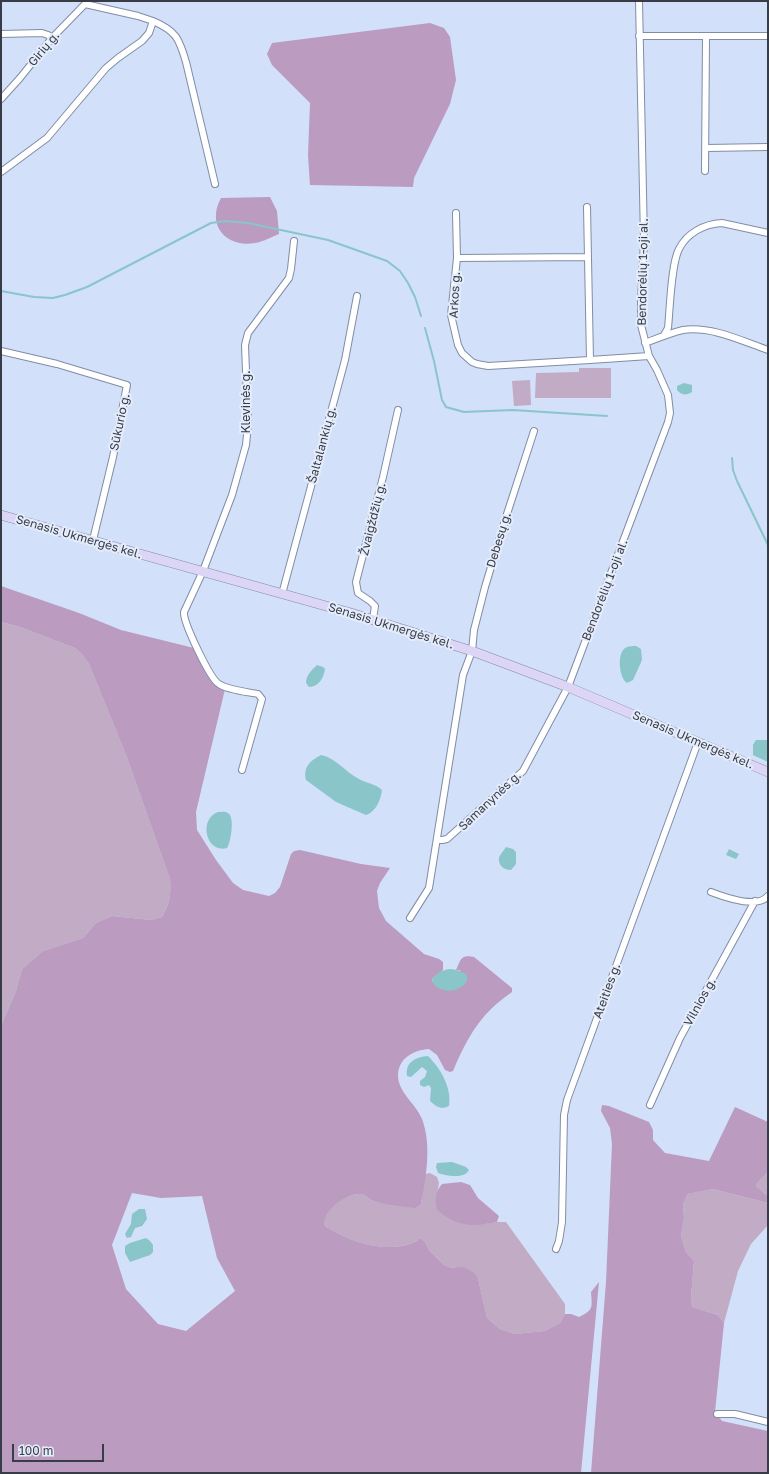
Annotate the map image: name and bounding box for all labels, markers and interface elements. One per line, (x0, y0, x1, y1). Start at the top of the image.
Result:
street label: Girių g. (25, 29, 63, 69)
street label: Bendorėlių 1-oji al. (635, 218, 651, 326)
street label: Arkos g. (447, 271, 463, 319)
street label: Klevinės g. (239, 370, 253, 434)
street label: Sūkurio g. (107, 392, 133, 452)
street label: Šaltalankių g. (305, 405, 339, 485)
street label: Žvaigždžių g. (357, 481, 389, 557)
street label: Debesų g. (484, 510, 514, 570)
street label: Senasis Ukmergės kel. (14, 512, 144, 562)
street label: Bendorėlių 1-oji al. (579, 537, 631, 643)
street label: Senasis Ukmergės kel. (326, 600, 456, 652)
street label: Senasis Ukmergės kel. (630, 708, 756, 772)
street label: Samanynės g. (456, 768, 524, 834)
street label: Ateities g. (590, 961, 624, 1021)
street label: Vilnios g. (681, 975, 719, 1029)
scale bar (14, 1436, 106, 1462)
text: 100 m (19, 1443, 53, 1458)

